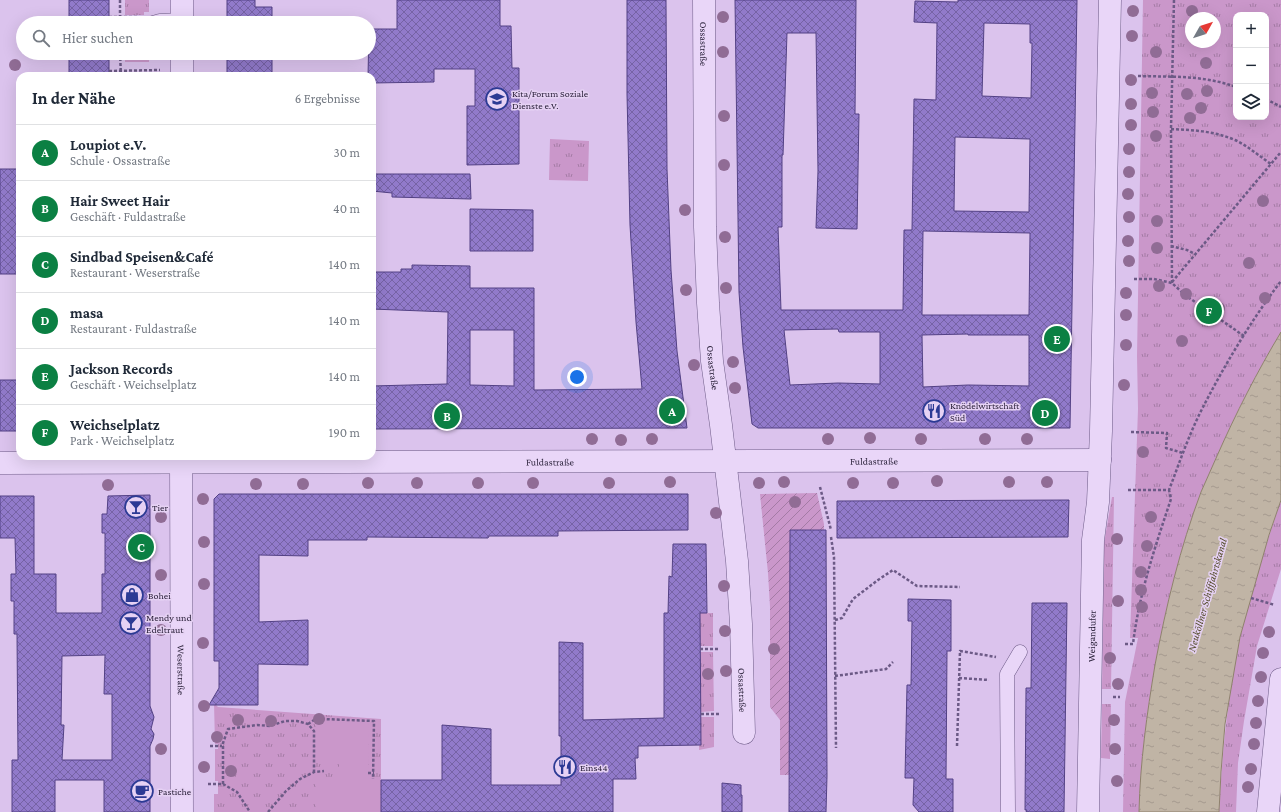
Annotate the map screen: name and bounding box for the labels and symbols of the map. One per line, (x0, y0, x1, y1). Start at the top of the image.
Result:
north arrow (1185, 12, 1221, 48)
street label: Ossastraße (698, 22, 709, 67)
school or university icon: Kita/Forum Soziale Dienste e.V. (484, 86, 510, 112)
place label: Kita/Forum Soziale Dienste e.V. (512, 88, 589, 111)
pin: F (1196, 296, 1222, 326)
pin: E (1044, 324, 1070, 354)
street label: Ossastraße (705, 345, 721, 391)
your location (567, 367, 587, 387)
pin: A (659, 396, 685, 426)
restaurant icon: Knödelwirtschaft Süd (921, 398, 947, 424)
pin: D (1032, 398, 1058, 428)
place label: Knödelwirtschaft Süd (950, 400, 1020, 423)
pin: B (434, 401, 460, 431)
street label: Fuldastraße (526, 456, 575, 468)
street label: Fuldastraße (850, 456, 899, 467)
bar icon: Tier (123, 494, 149, 520)
place label: Tier (152, 502, 168, 513)
pin: C (128, 532, 154, 562)
water label: Neuköllner Schifffahrtskanal (1185, 537, 1230, 653)
shop icon: Bohei (119, 582, 145, 608)
place label: Bohei (148, 590, 171, 601)
street label: Weigandufer (1086, 609, 1098, 662)
bar icon: Mendy und Edeltraut (118, 610, 144, 636)
place label: Mendy und Edeltraut (146, 612, 192, 635)
street label: Weserstraße (176, 645, 187, 696)
street label: Ossastraße (736, 668, 748, 713)
restaurant icon: Eins44 (552, 754, 578, 780)
place label: Eins44 (580, 762, 608, 773)
cafe icon: Pastiche (129, 778, 155, 804)
place label: Pastiche (158, 786, 192, 797)

